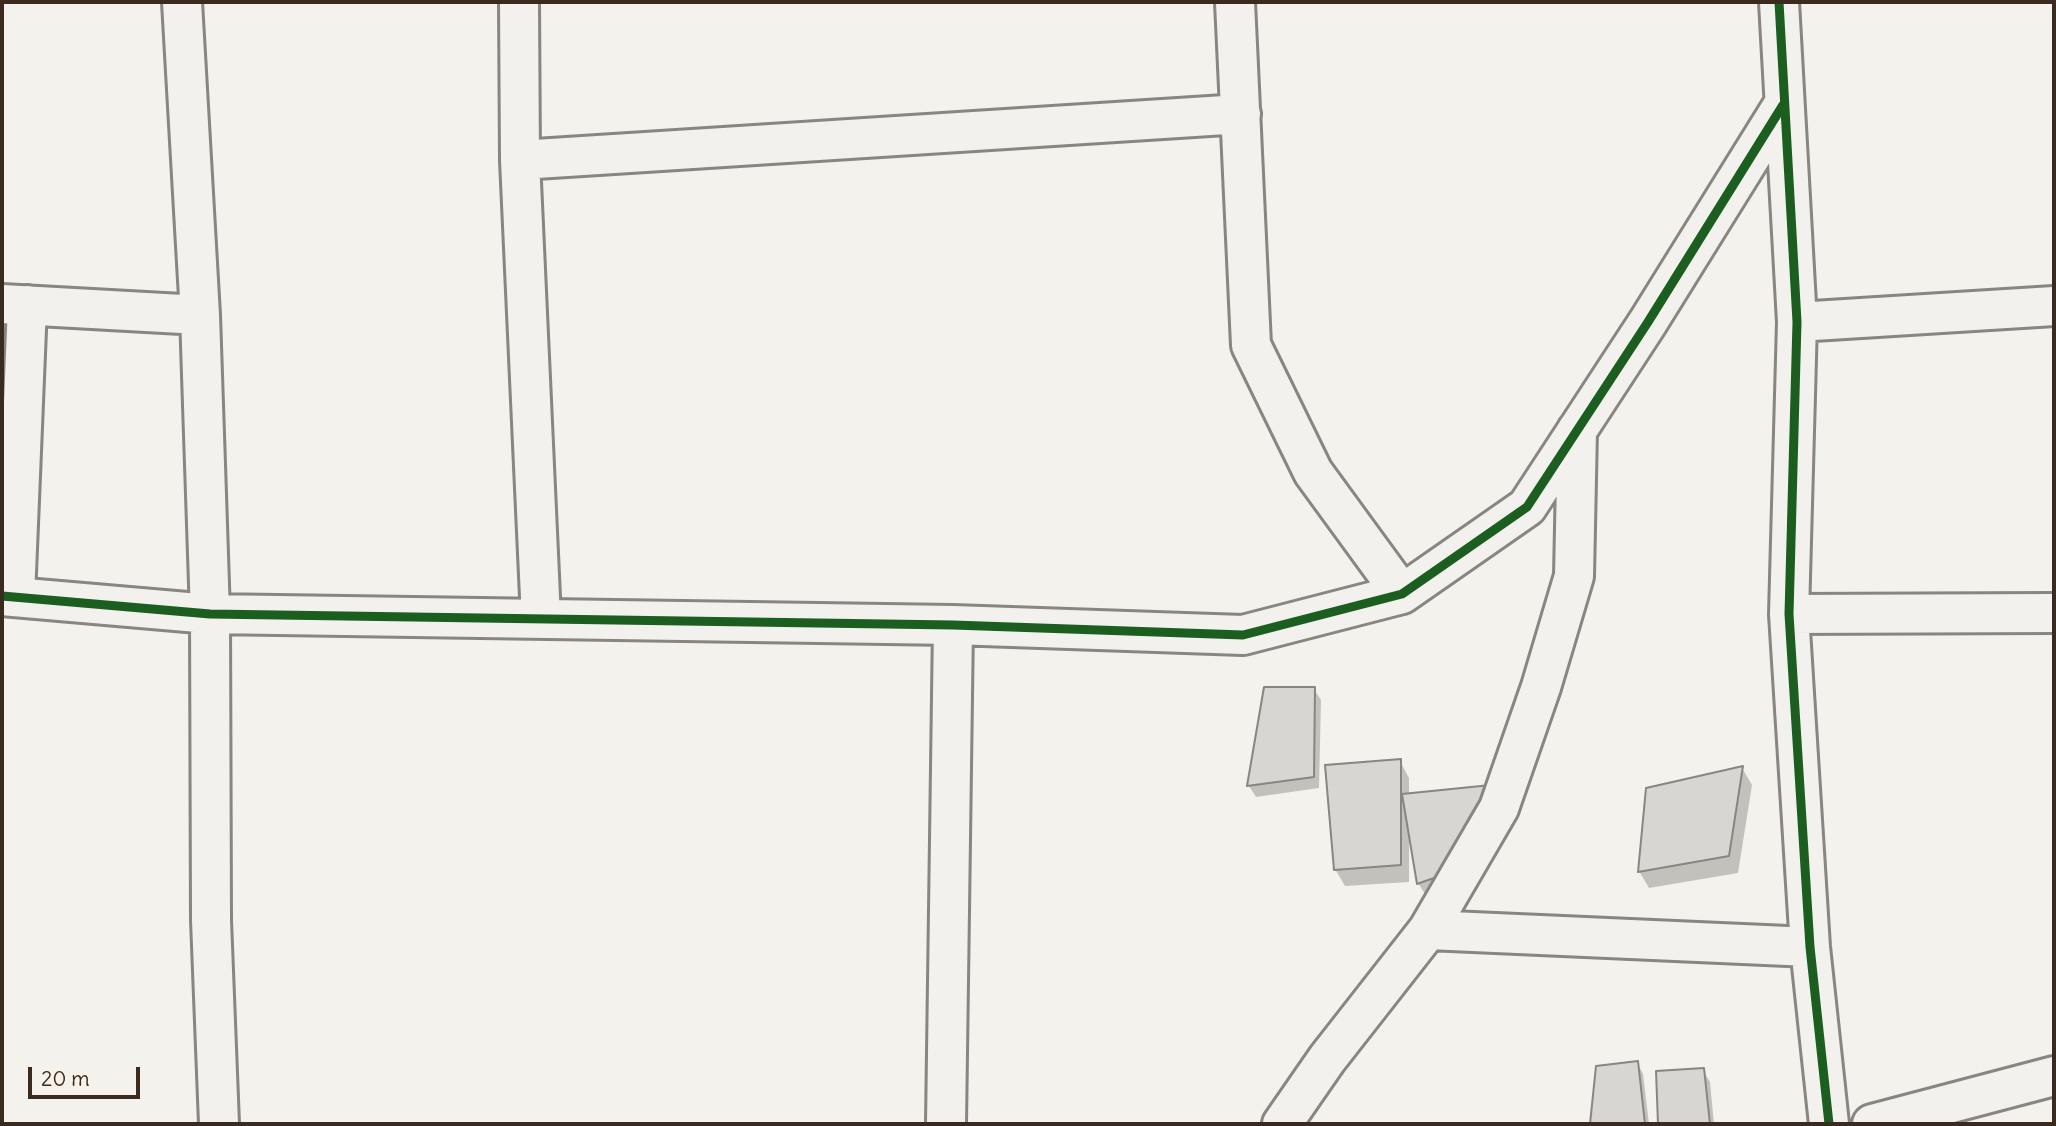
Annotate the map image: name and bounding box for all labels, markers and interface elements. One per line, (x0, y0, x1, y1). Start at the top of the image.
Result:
scale bar (32, 1052, 144, 1096)
text: 20 m (41, 1065, 90, 1092)

